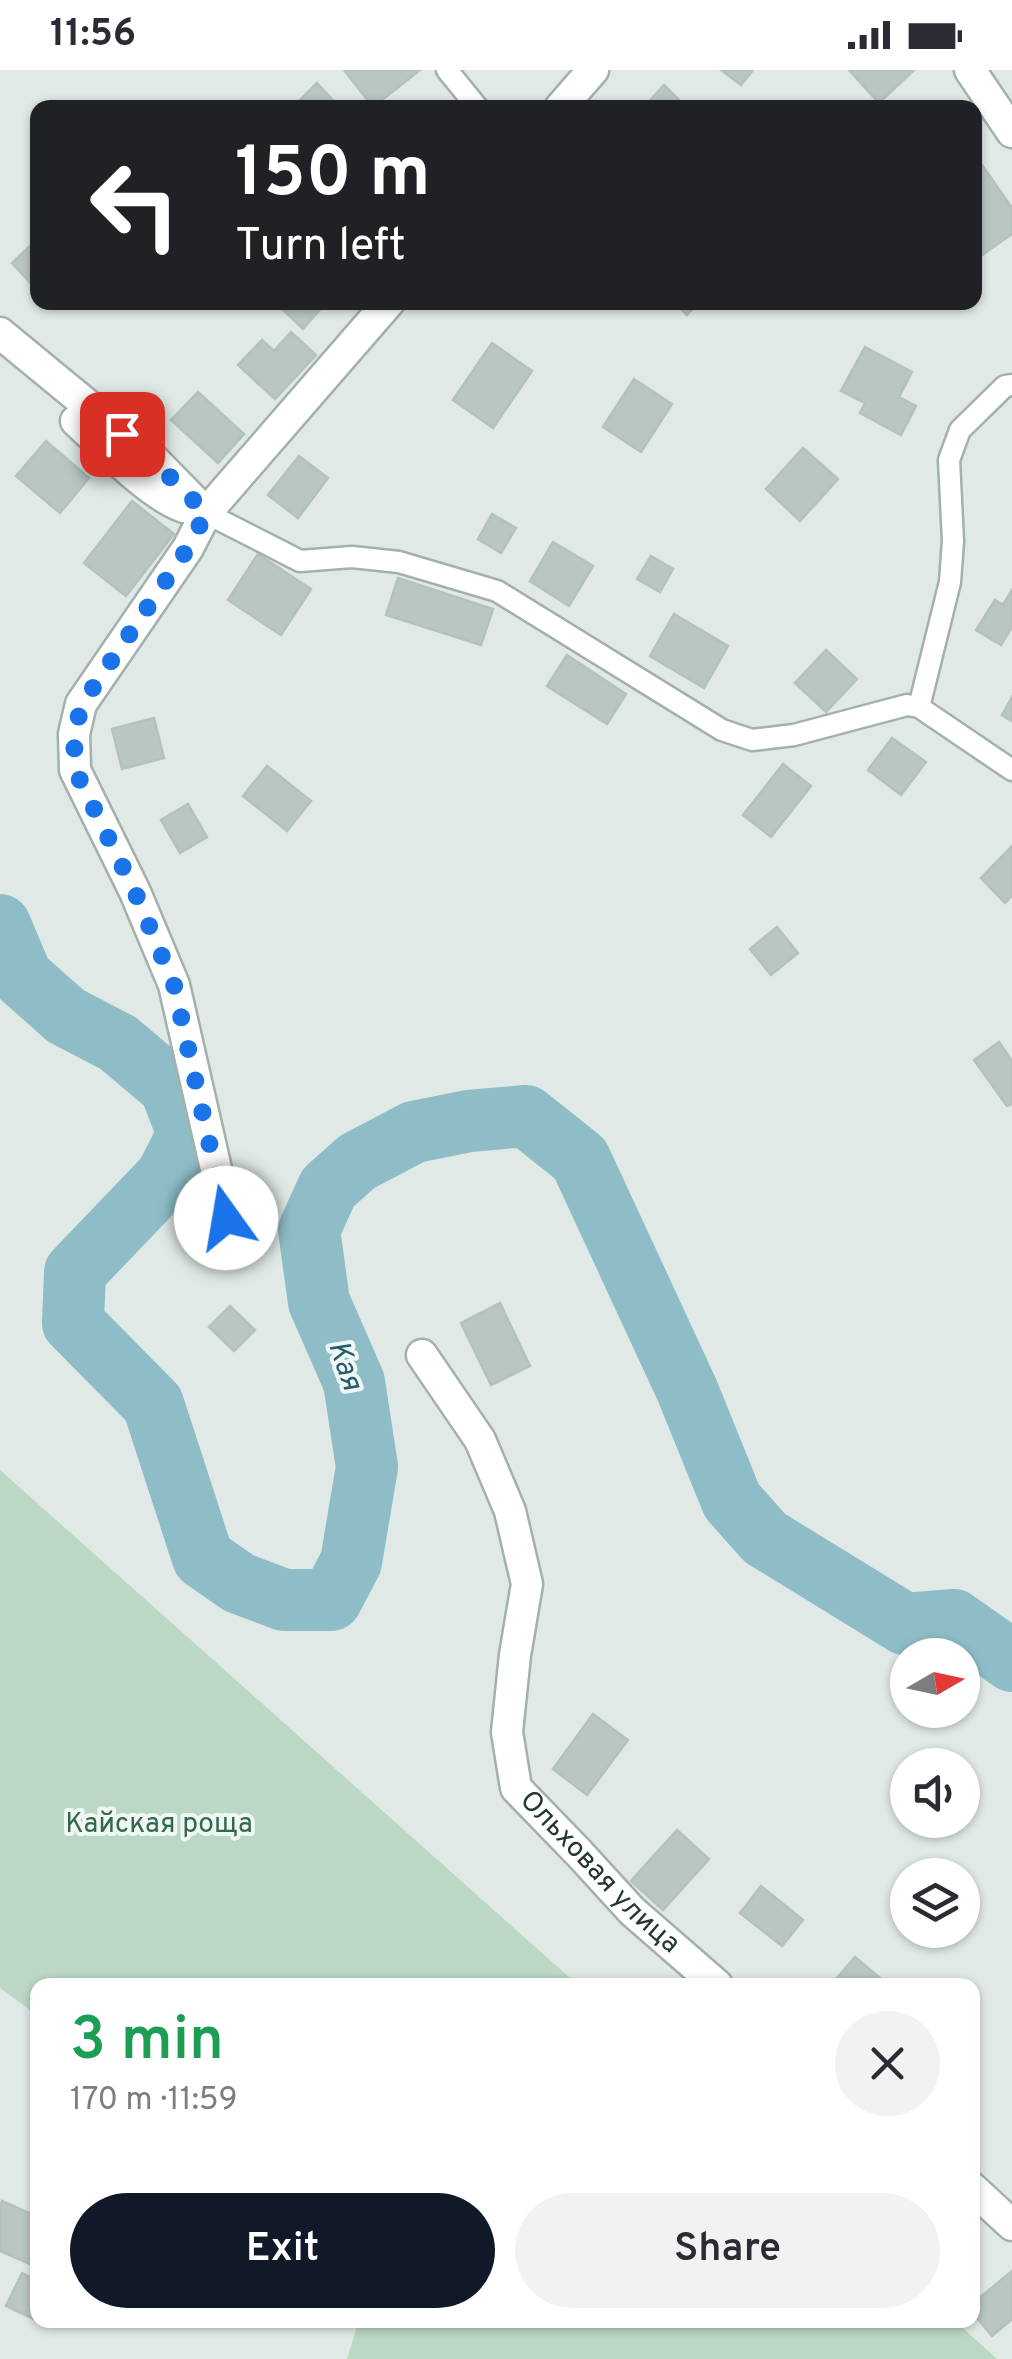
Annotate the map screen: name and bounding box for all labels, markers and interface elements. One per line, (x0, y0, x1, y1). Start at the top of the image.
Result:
text: 11:56 (50, 11, 136, 60)
text: 150 m (235, 132, 430, 221)
icon: left (70, 140, 200, 270)
text: Turn left (235, 219, 406, 276)
pin (80, 392, 165, 477)
icon: arrive (95, 407, 150, 462)
position arrow (174, 1166, 278, 1270)
water label: Кая (318, 1336, 370, 1396)
north arrow (890, 1638, 980, 1728)
map controls (890, 1638, 980, 1948)
button: sound (890, 1748, 980, 1838)
street label: Ольховая улица (511, 1784, 687, 1962)
park label: Кайская роща (65, 1807, 253, 1843)
button: layers (890, 1858, 980, 1948)
text: 3 min (70, 2005, 224, 2081)
button: close (835, 2011, 940, 2116)
text: 170 m · 11:59 (70, 2081, 238, 2121)
button: Exit (70, 2193, 495, 2308)
button: Share (515, 2193, 940, 2308)

